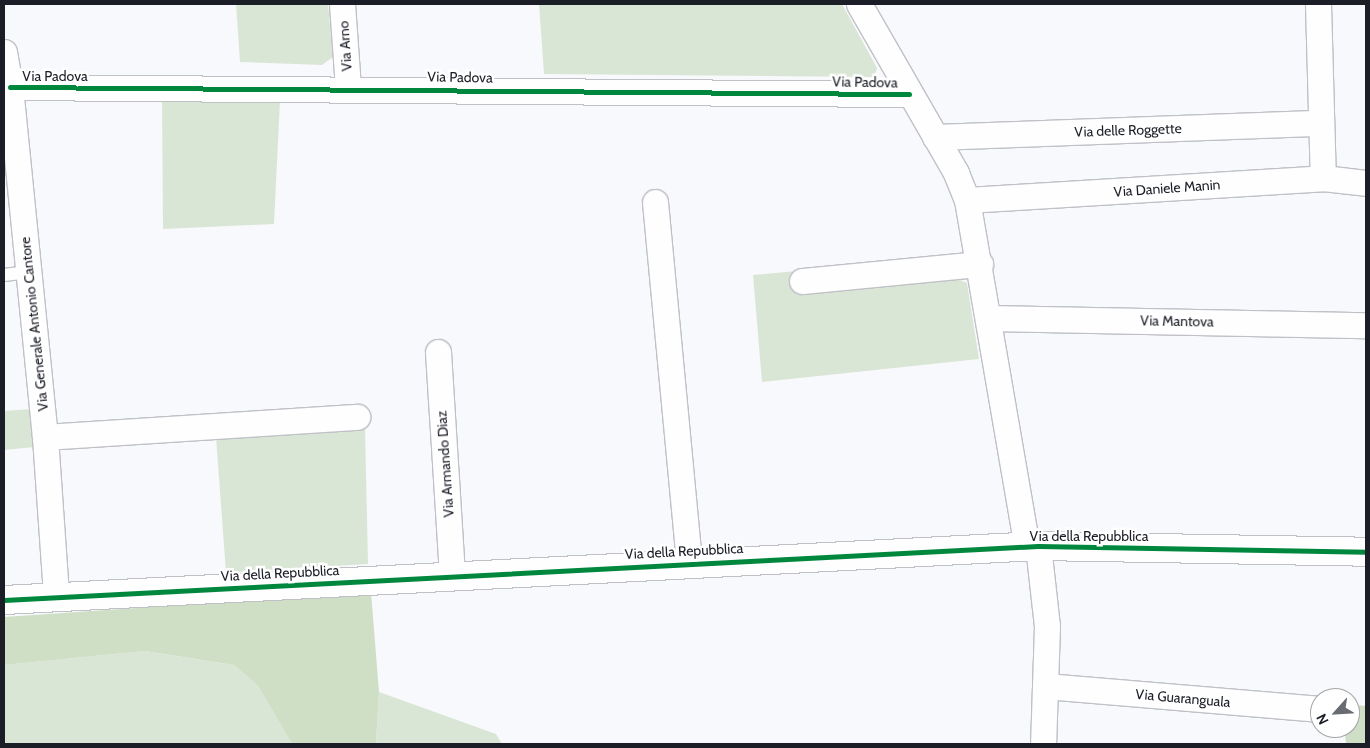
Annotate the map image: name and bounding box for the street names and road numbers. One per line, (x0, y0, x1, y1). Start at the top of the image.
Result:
street label: Via Arno (335, 20, 355, 72)
street label: Via Padova (22, 68, 88, 84)
street label: Via Padova (427, 68, 493, 86)
street label: Via Padova (832, 73, 898, 91)
street label: Via delle Roggette (1074, 120, 1182, 140)
street label: Via Daniele Manin (1113, 176, 1221, 200)
street label: Via Generale Antonio Cantore (16, 236, 52, 412)
street label: Via Mantova (1140, 312, 1214, 330)
street label: Via Armando Diaz (433, 410, 457, 518)
street label: Via della Repubblica (1030, 528, 1148, 544)
street label: Via della Repubblica (624, 540, 744, 562)
street label: Via della Repubblica (220, 562, 340, 584)
street label: Via Guaranguala (1135, 685, 1231, 711)

